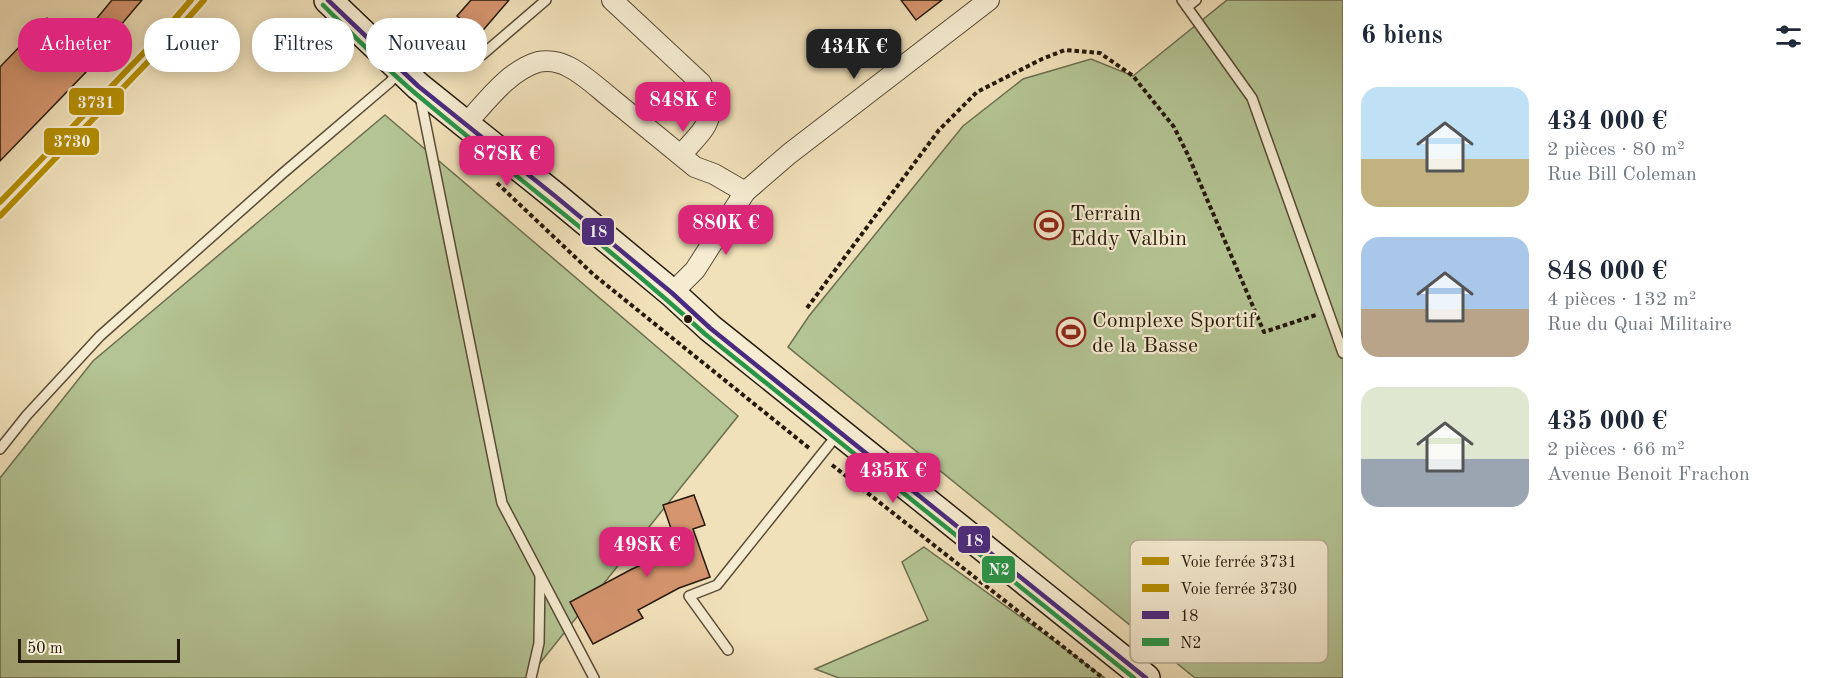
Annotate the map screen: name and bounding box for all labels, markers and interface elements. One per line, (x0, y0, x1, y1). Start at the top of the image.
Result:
chip: Acheter (18, 18, 132, 72)
chip: Louer (144, 18, 240, 72)
chip: Filtres (252, 18, 354, 72)
chip: Nouveau (366, 18, 487, 72)
icon: filters (1772, 20, 1805, 53)
text: 6 biens (1361, 23, 1443, 49)
pin: 434K € (805, 29, 903, 80)
text: 434K € (820, 38, 888, 58)
pin: 848K € (634, 82, 732, 133)
line badge: 3731 (68, 87, 125, 116)
text: 848K € (649, 91, 717, 111)
text: 3731 (77, 96, 115, 112)
text: 434 000 € (1547, 109, 1667, 135)
icon: home (1409, 111, 1481, 183)
line badge: 3730 (43, 127, 100, 156)
text: 3730 (53, 135, 91, 151)
pin: 878K € (458, 136, 556, 187)
text: 2 pièces · 80 m² (1547, 140, 1685, 160)
text: 878K € (473, 145, 541, 165)
text: Rue Bill Coleman (1547, 165, 1697, 185)
place label: Terrain Eddy Valbin (1070, 203, 1187, 250)
pin: 880K € (677, 205, 775, 256)
sports icon: Terrain Eddy Valbin (1033, 209, 1065, 241)
text: 880K € (692, 214, 760, 234)
line badge: 18 (581, 217, 615, 246)
text: 18 (589, 225, 607, 241)
text: 848 000 € (1547, 259, 1667, 285)
icon: home (1409, 261, 1481, 333)
text: 4 pièces · 132 m² (1547, 290, 1696, 310)
place label: Complexe Sportif de la Basse (1092, 310, 1256, 357)
unlabelled marker (682, 313, 694, 325)
text: Rue du Quai Militaire (1547, 315, 1732, 335)
sports icon: Complexe Sportif de la Basse (1055, 316, 1087, 348)
text: 435 000 € (1547, 409, 1667, 435)
icon: home (1409, 411, 1481, 483)
text: 2 pièces · 66 m² (1547, 440, 1685, 460)
pin: 435K € (844, 453, 942, 504)
text: 435K € (859, 462, 927, 482)
text: Avenue Benoit Frachon (1547, 465, 1750, 485)
line badge: 18 (957, 525, 991, 554)
pin: 498K € (598, 527, 696, 578)
text: 18 (965, 534, 983, 550)
text: 498K € (613, 536, 681, 556)
legend (1130, 540, 1328, 663)
line badge: N2 (981, 555, 1016, 584)
text: Voie ferrée 3731 (1180, 555, 1297, 571)
text: N2 (988, 563, 1010, 579)
text: Voie ferrée 3730 (1180, 582, 1297, 598)
text: 18 (1180, 609, 1199, 625)
scale bar (18, 636, 180, 664)
text: N2 (1180, 636, 1202, 652)
text: 50 m (27, 641, 63, 657)

